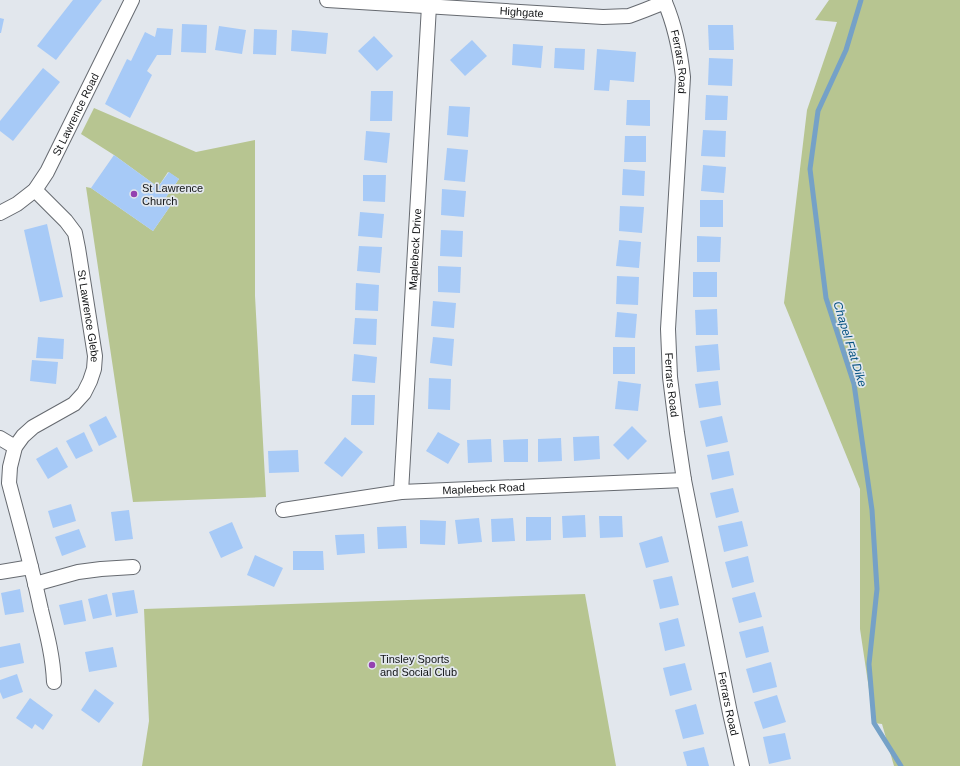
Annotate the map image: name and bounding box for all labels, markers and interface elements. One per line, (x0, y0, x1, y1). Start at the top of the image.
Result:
street label: Highgate (499, 5, 544, 19)
street label: Ferrars Road (669, 28, 689, 94)
street label: St Lawrence Road (50, 71, 101, 158)
place label: St Lawrence Church (142, 182, 203, 207)
marker: St Lawrence Church (129, 189, 139, 199)
street label: Maplebeck Drive (407, 208, 423, 291)
street label: St Lawrence Glebe (75, 269, 101, 363)
water label: Chapel Flat Dike (830, 300, 870, 389)
street label: Ferrars Road (663, 352, 681, 418)
street label: Maplebeck Road (442, 481, 525, 496)
place label: Tinsley Sports and Social Club (380, 653, 457, 678)
marker: Tinsley Sports and Social Club (367, 660, 377, 670)
street label: Ferrars Road (716, 671, 741, 737)

